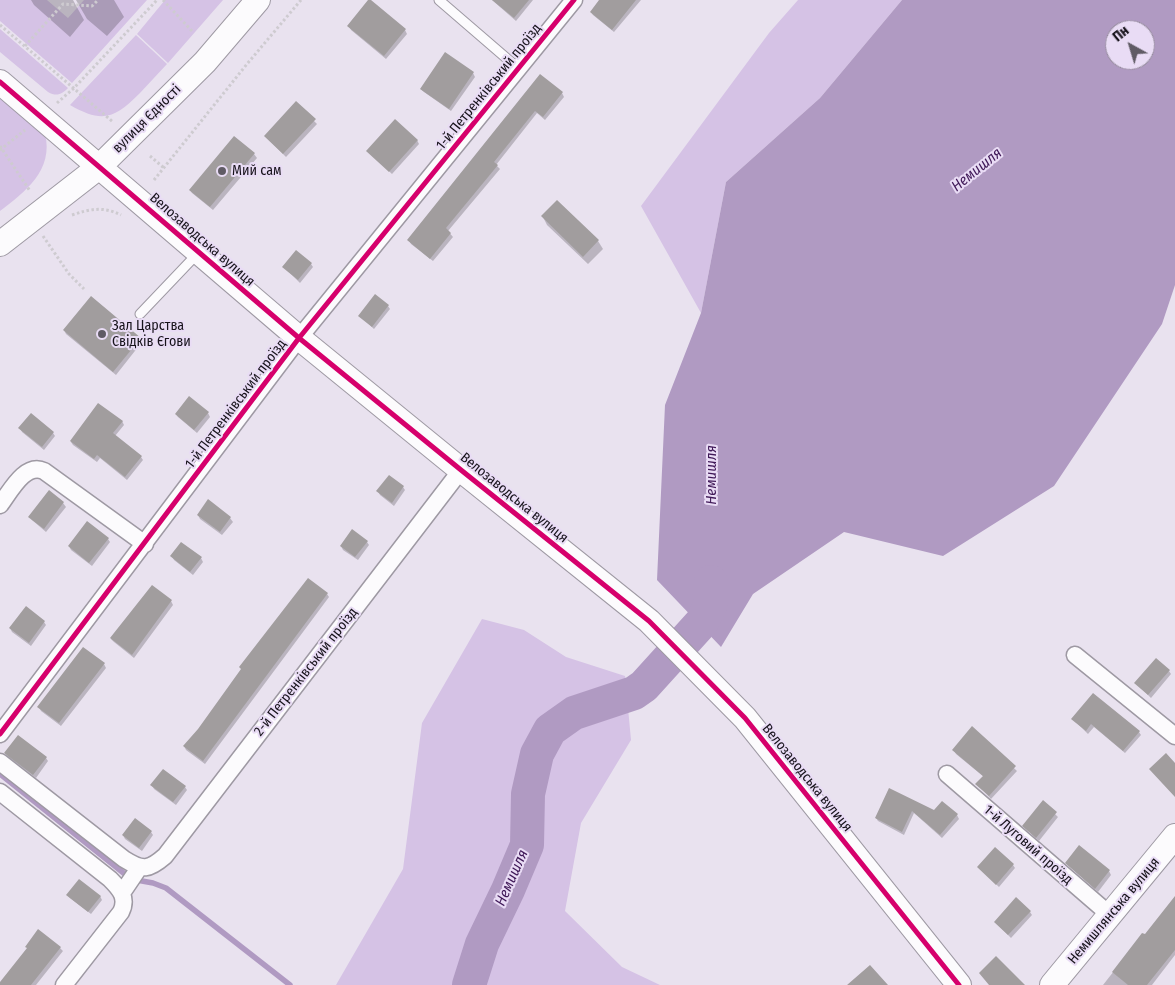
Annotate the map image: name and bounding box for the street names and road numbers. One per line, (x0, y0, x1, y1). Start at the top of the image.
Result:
street label: 1-й Петренківський проїзд (433, 21, 545, 153)
street label: вулиця Єдності (109, 81, 185, 157)
street label: Велозаводська вулиця (146, 190, 258, 290)
street label: 1-й Петренківський проїзд (182, 336, 290, 472)
street label: Велозаводська вулиця (457, 449, 571, 547)
street label: 2-й Петренківський проїзд (251, 605, 361, 739)
street label: Велозаводська вулиця (758, 721, 856, 835)
street label: 1-й Луговий проїзд (980, 802, 1076, 888)
street label: Немишлянська вулиця (1064, 854, 1164, 968)

